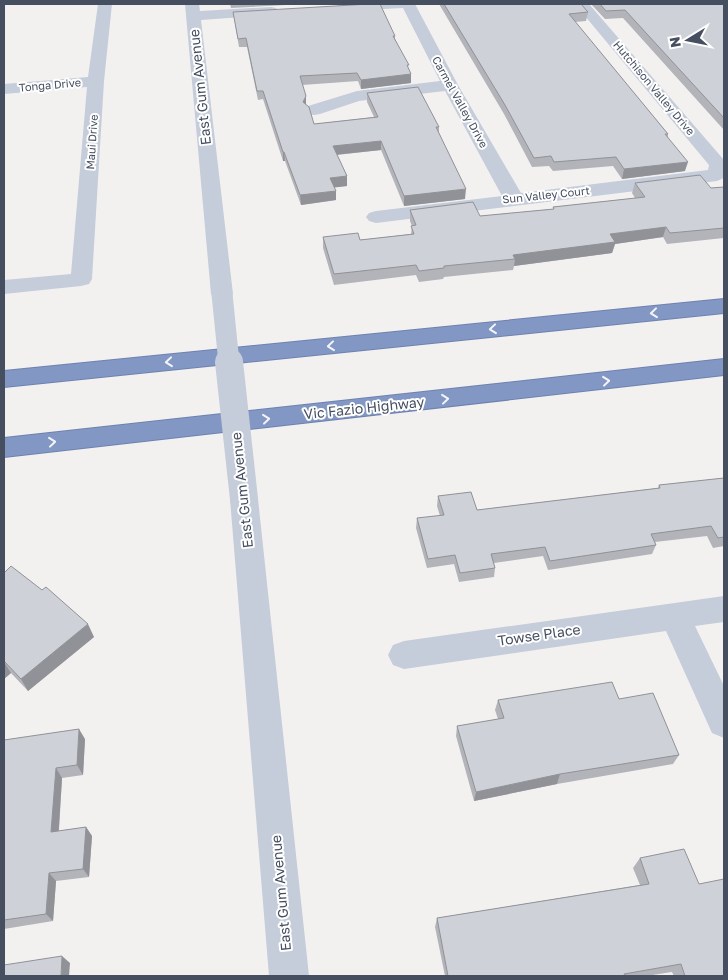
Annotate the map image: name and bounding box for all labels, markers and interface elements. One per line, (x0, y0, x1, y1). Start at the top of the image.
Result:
north arrow (663, 15, 713, 65)
street label: East Gum Avenue (185, 28, 214, 146)
text: N (665, 36, 684, 49)
street label: Hutchison Valley Drive (611, 38, 698, 138)
street label: Carmel Valley Drive (430, 54, 491, 150)
street label: Tonga Drive (18, 75, 81, 94)
street label: Maui Drive (83, 114, 100, 170)
street label: Sun Valley Court (502, 183, 590, 206)
one-way arrow (650, 307, 658, 318)
one-way arrow (488, 323, 496, 334)
one-way arrow (327, 340, 335, 351)
one-way arrow (165, 356, 173, 367)
one-way arrow (603, 376, 611, 387)
street label: Vic Fazio Highway (303, 393, 425, 422)
one-way arrow (441, 394, 449, 405)
one-way arrow (262, 414, 270, 425)
street label: East Gum Avenue (227, 431, 256, 549)
one-way arrow (49, 437, 57, 448)
street label: Towse Place (496, 620, 581, 649)
street label: East Gum Avenue (267, 834, 294, 952)

